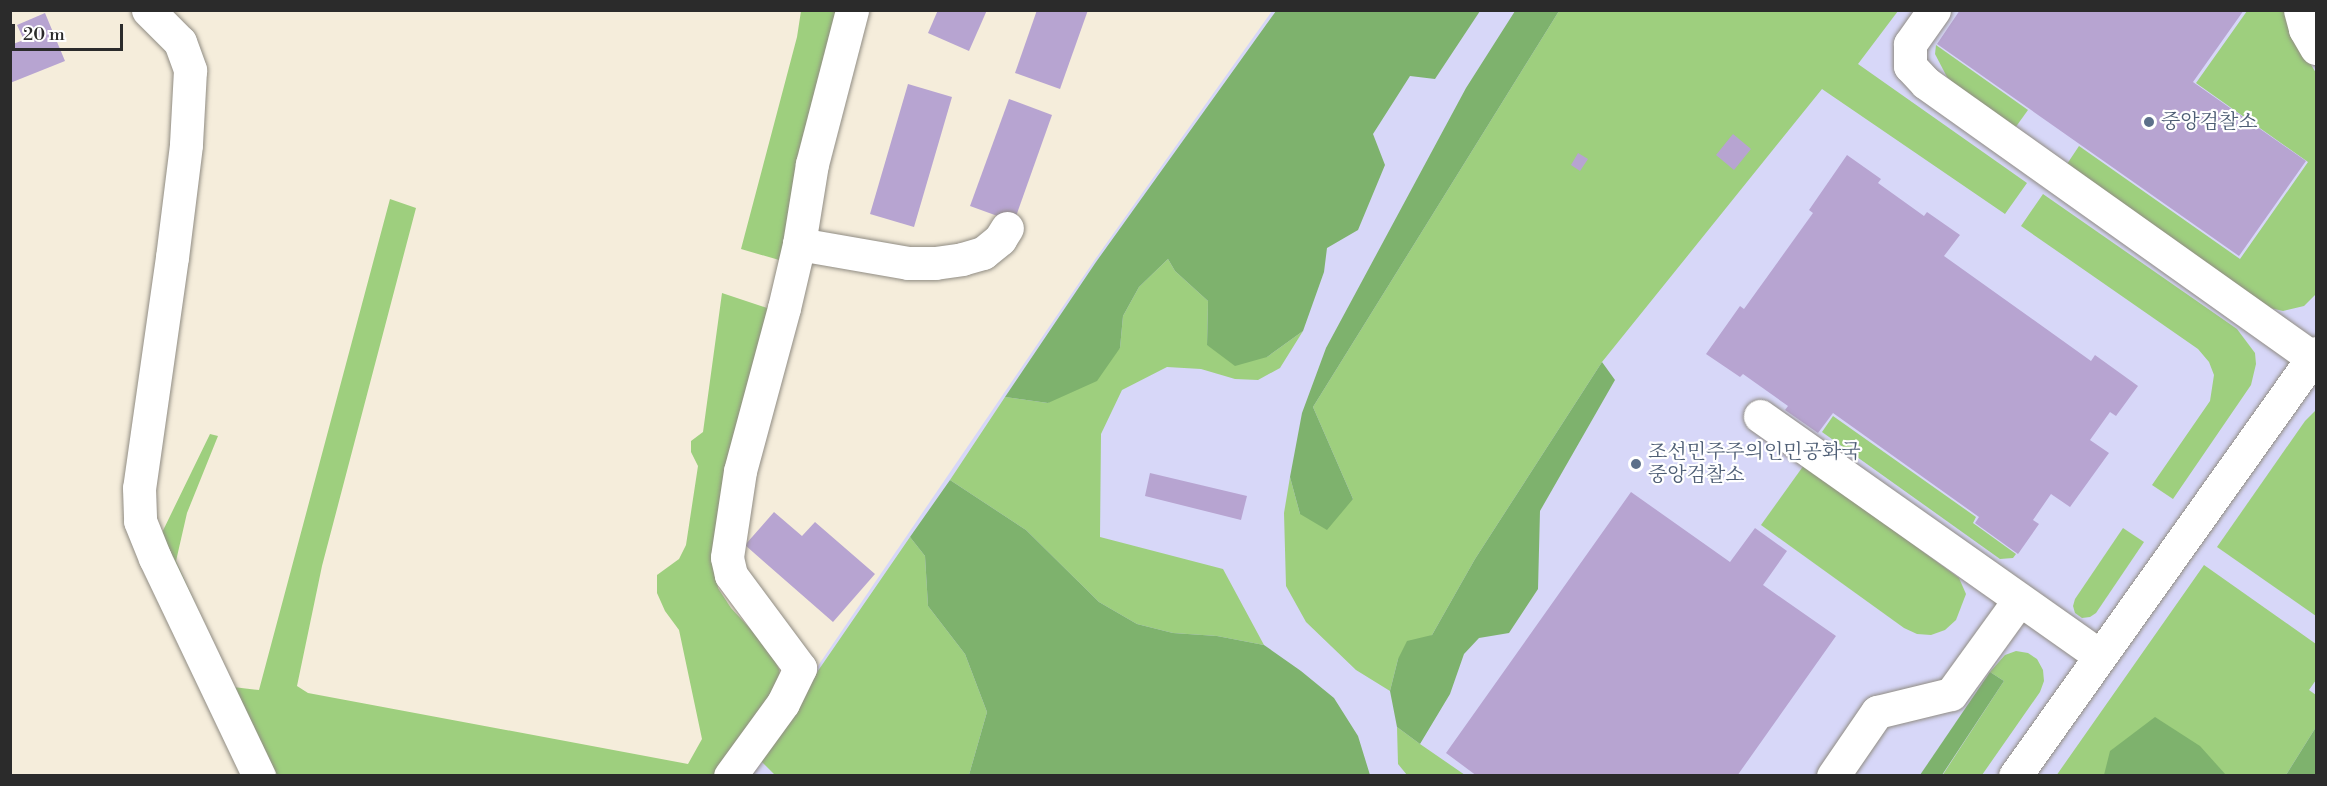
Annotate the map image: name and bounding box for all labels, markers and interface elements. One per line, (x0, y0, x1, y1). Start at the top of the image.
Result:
scale bar (15, 12, 126, 50)
text: 20 m (23, 23, 65, 46)
place label: 중앙검찰소 (2161, 110, 2258, 134)
marker: 중앙검찰소 (2142, 115, 2156, 129)
place label: 조선민주주의인민공화국 중앙검찰소 (1648, 440, 1861, 487)
marker: 조선민주주의인민공화국 중앙검찰소 (1629, 457, 1643, 471)

